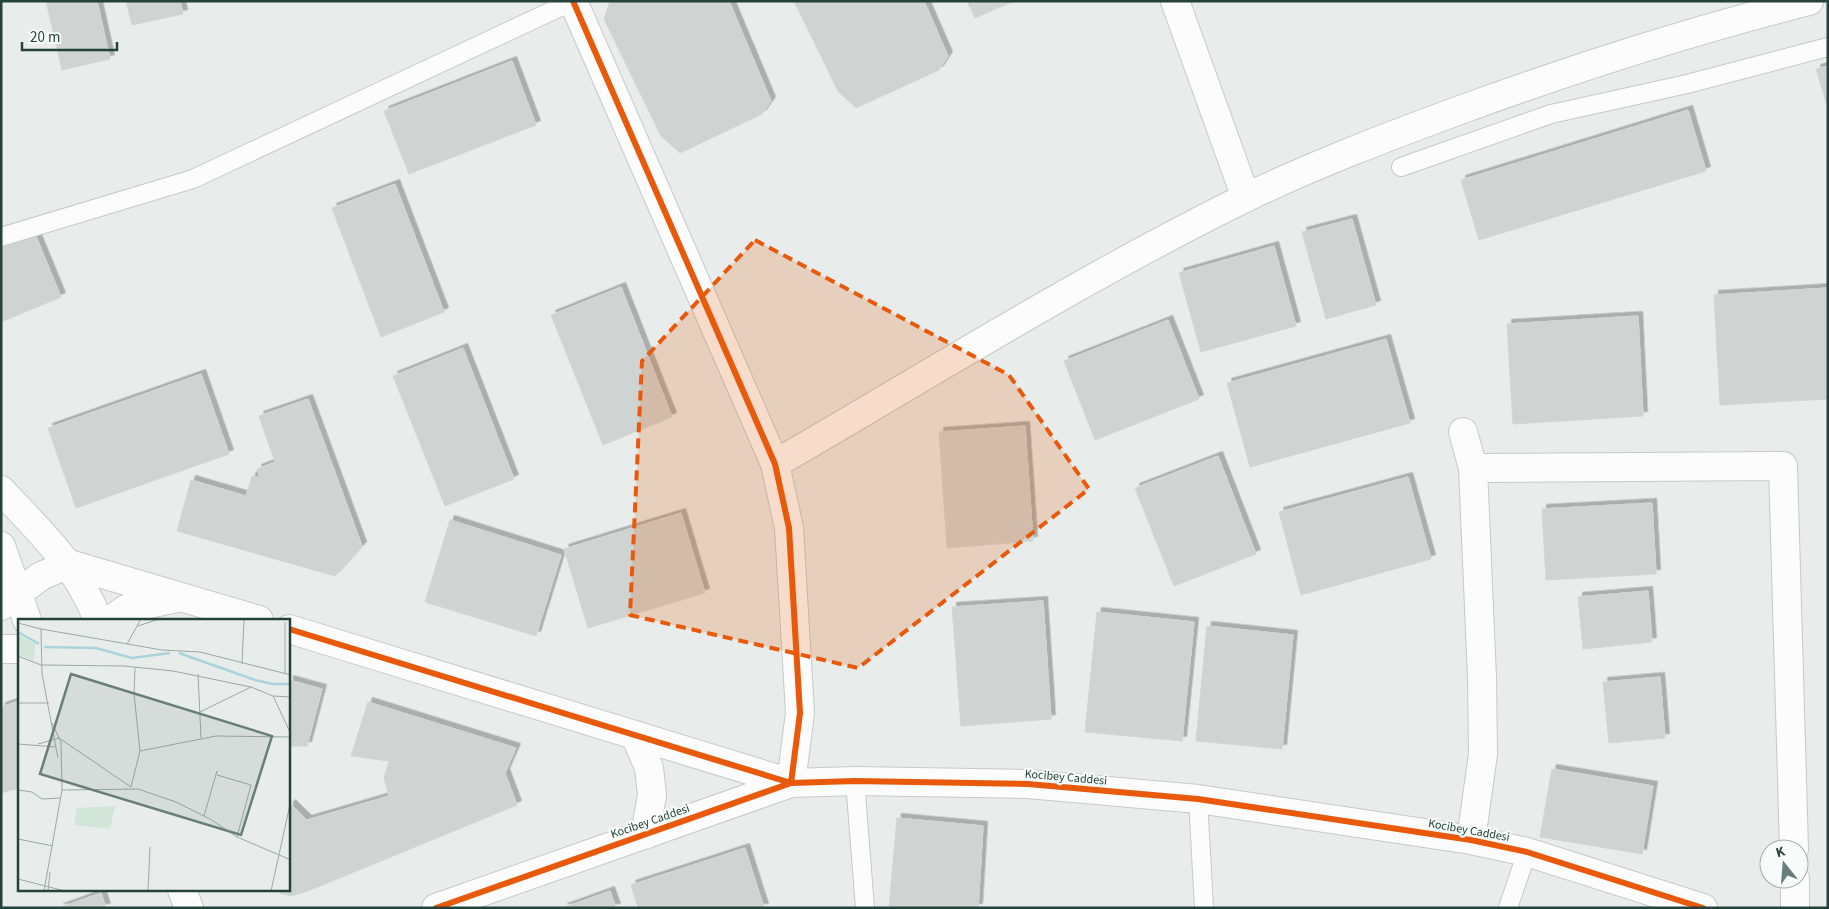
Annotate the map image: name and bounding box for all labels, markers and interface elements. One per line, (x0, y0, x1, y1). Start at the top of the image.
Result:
scale bar (22, 20, 118, 52)
text: 20 m (30, 27, 60, 48)
inset map (18, 619, 290, 892)
street label: Kocibey Caddesi (1024, 765, 1108, 790)
street label: Kocibey Caddesi (608, 800, 692, 843)
street label: Kocibey Caddesi (1427, 815, 1511, 846)
north arrow (1759, 839, 1809, 889)
text: K (1773, 842, 1788, 863)

